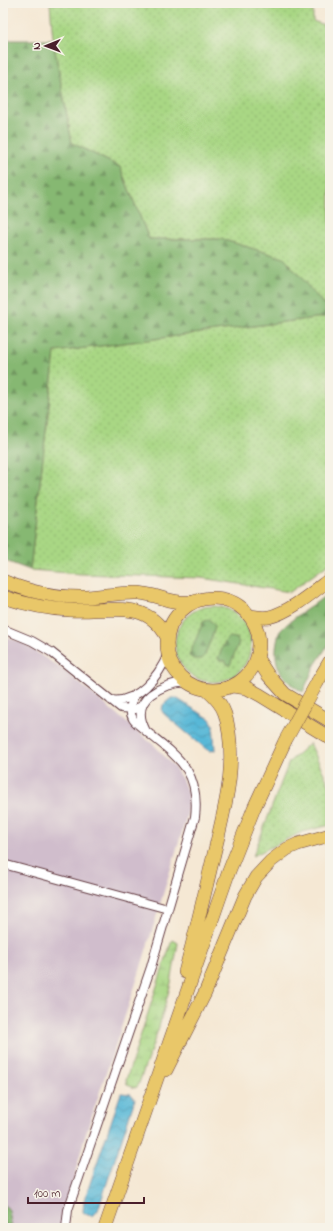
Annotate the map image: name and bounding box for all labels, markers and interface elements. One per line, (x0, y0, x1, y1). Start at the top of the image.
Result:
north arrow (26, 26, 66, 66)
text: N (29, 42, 45, 50)
scale bar (28, 1179, 144, 1205)
text: 100 m (34, 1185, 61, 1203)

